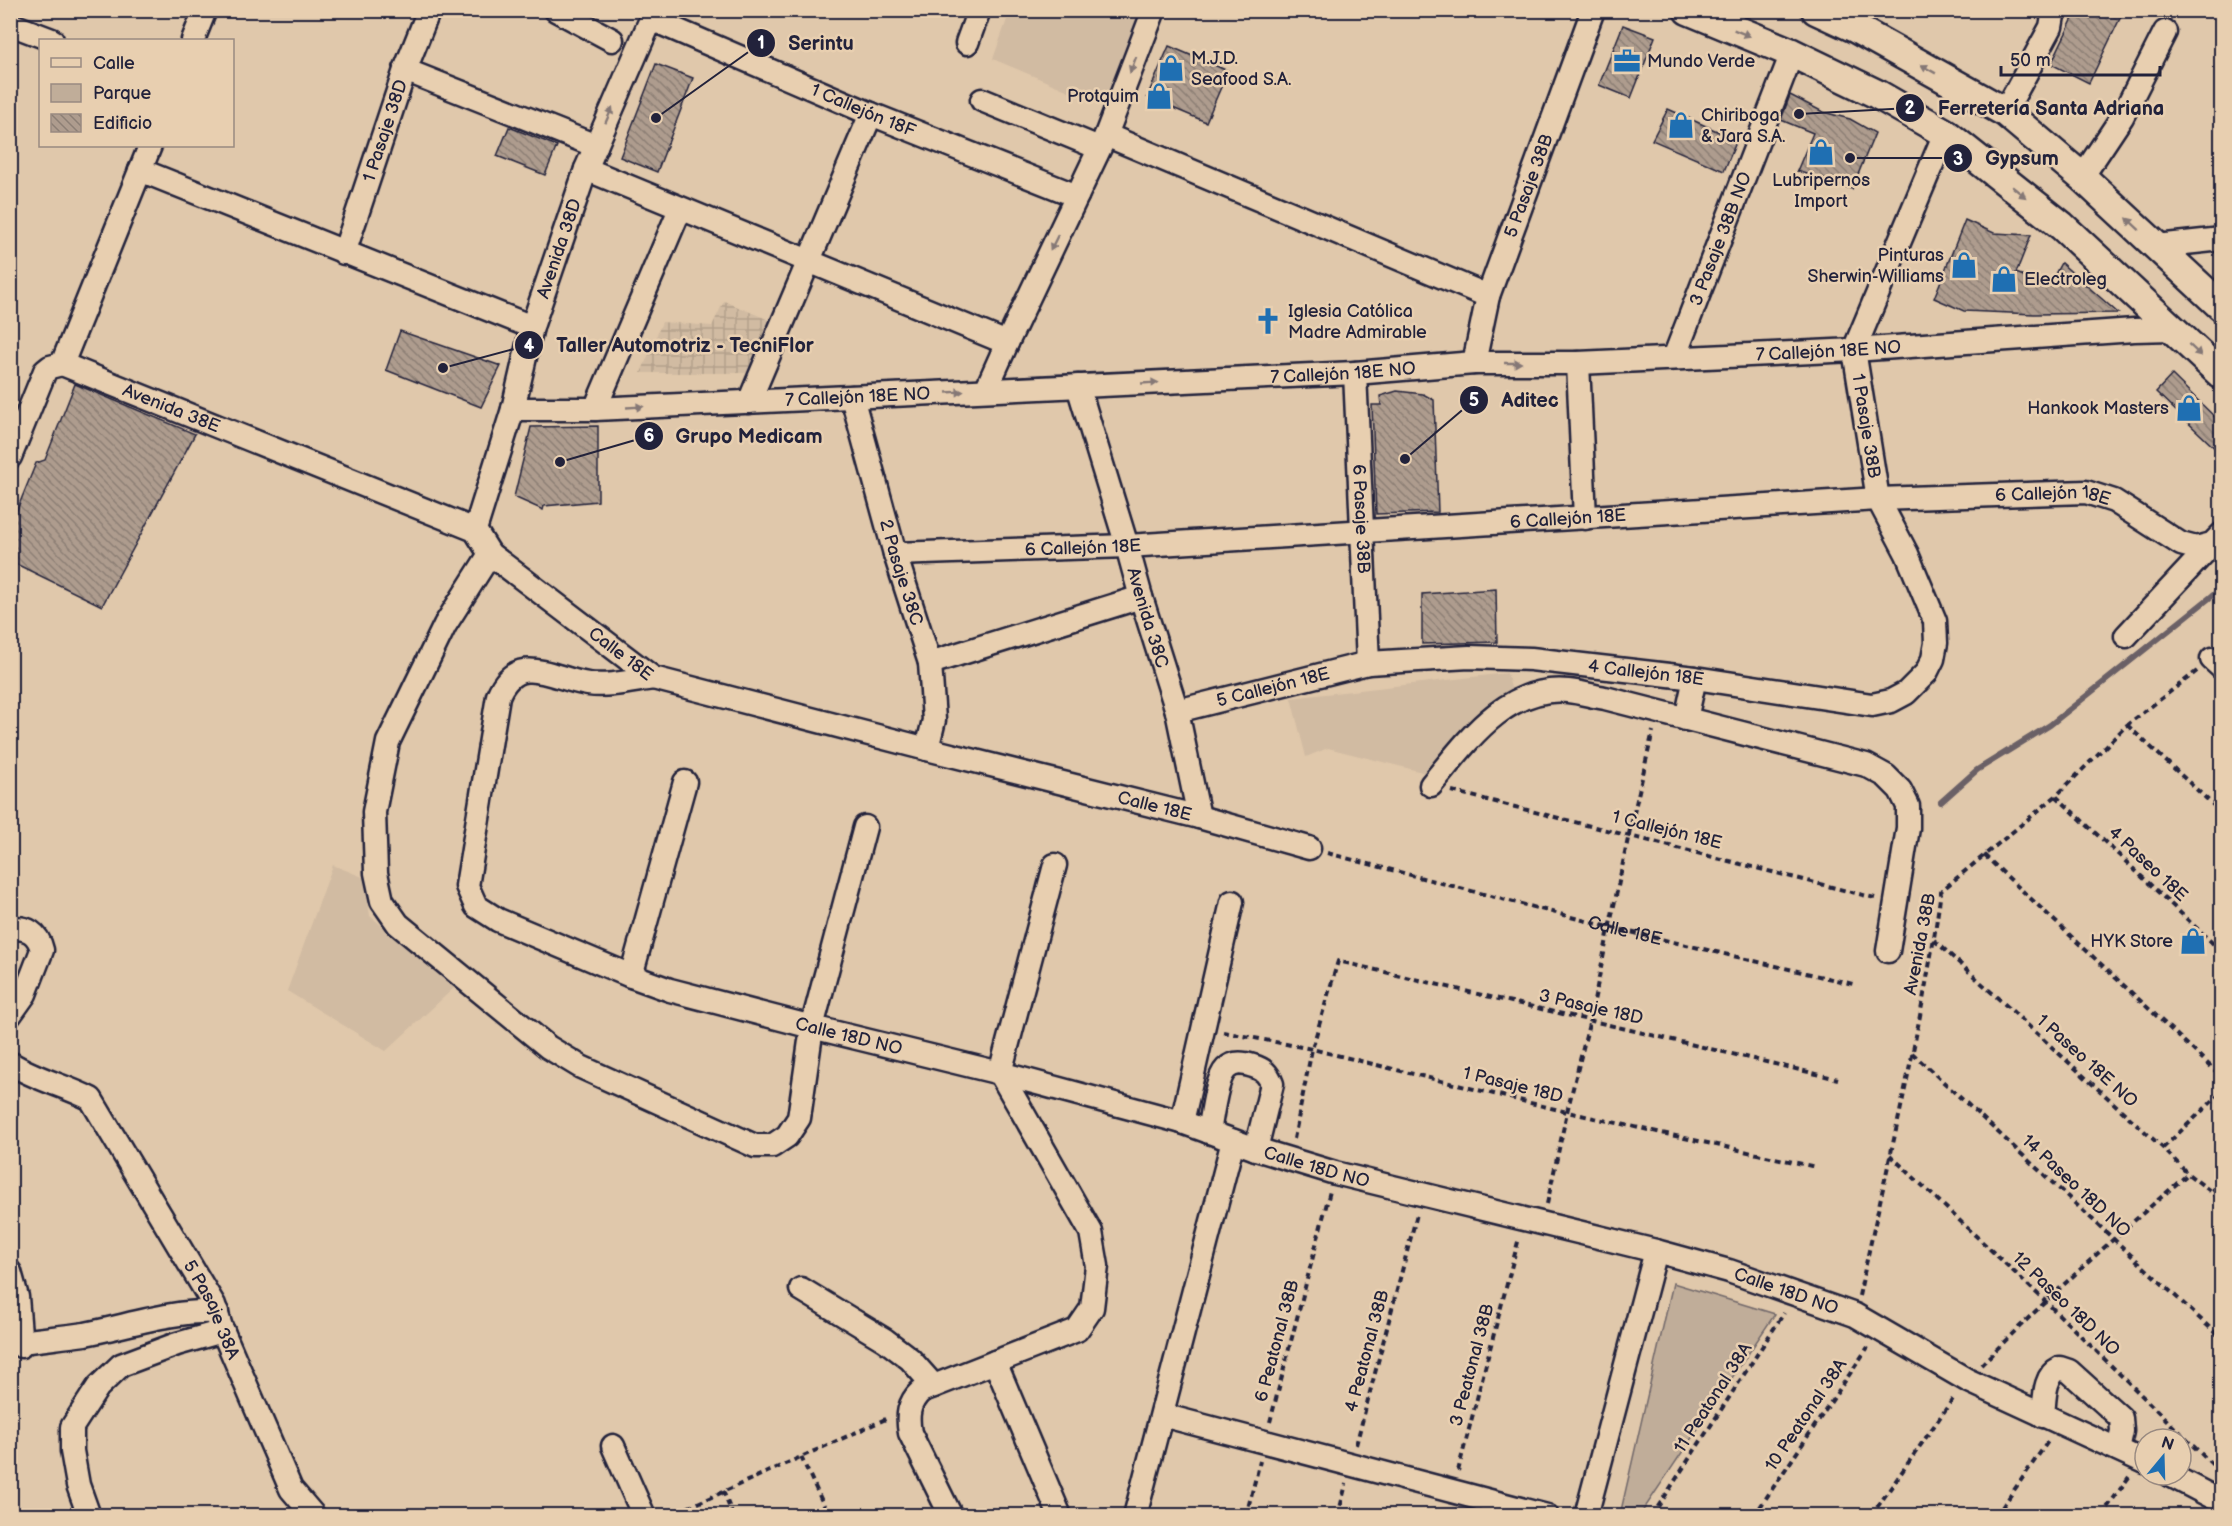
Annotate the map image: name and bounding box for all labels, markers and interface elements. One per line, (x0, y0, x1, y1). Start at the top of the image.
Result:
callout: Serintu (746, 24, 866, 62)
one-way arrow (1734, 28, 1752, 38)
text: Serintu (788, 32, 854, 56)
text: 1 (757, 33, 765, 54)
legend (39, 39, 234, 147)
scale bar (2001, 39, 2160, 77)
office icon: Mundo Verde (1612, 46, 1642, 76)
place label: M.J.D. Seafood S.A. (1191, 48, 1292, 90)
text: 50 m (2010, 50, 2051, 71)
place label: Mundo Verde (1647, 51, 1755, 72)
text: Calle (93, 53, 135, 74)
shop icon: M.J.D. Seafood S.A. (1156, 53, 1186, 83)
one-way arrow (1128, 56, 1137, 74)
one-way arrow (1919, 64, 1936, 74)
street label: 1 Pasaje 38D (358, 77, 412, 184)
street label: 1 Callejón 18F (808, 79, 919, 141)
shop icon: Protquim (1144, 81, 1174, 111)
text: Parque (93, 83, 151, 104)
place label: Protquim (1067, 86, 1139, 107)
callout: Ferretería Santa Adriana (1895, 89, 2176, 127)
text: Ferretería Santa Adriana (1938, 97, 2164, 121)
text: 2 (1905, 98, 1916, 119)
place label: Chiriboga & Jara S.A. (1701, 105, 1786, 147)
one-way arrow (605, 106, 614, 123)
shop icon: Chiriboga & Jara S.A. (1666, 110, 1696, 140)
text: Edificio (93, 113, 152, 134)
street label: 5 Pasaje 38B (1500, 131, 1557, 240)
shop icon: Lubripernos Import (1806, 137, 1836, 167)
callout: Gypsum (1943, 139, 2071, 177)
text: Gypsum (1985, 147, 2059, 171)
text: 3 (1953, 149, 1963, 170)
street label: 3 Pasaje 38B NO (1685, 169, 1756, 309)
place label: Lubripernos Import (1772, 170, 1870, 212)
one-way arrow (2011, 185, 2027, 198)
street label: Avenida 38D (532, 196, 586, 301)
one-way arrow (2126, 218, 2141, 231)
one-way arrow (1050, 235, 1059, 252)
place label: Pinturas Sherwin-Williams (1808, 245, 1944, 287)
shop icon: Pinturas Sherwin-Williams (1949, 250, 1979, 280)
shop icon: Electroleg (1989, 264, 2019, 294)
place label: Electroleg (2024, 269, 2107, 290)
place label: Iglesia Católica Madre Admirable (1288, 301, 1427, 343)
church icon: Iglesia Católica Madre Admirable (1253, 306, 1283, 336)
callout: Taller Automotriz - TecniFlor (514, 326, 825, 364)
text: Taller Automotriz - TecniFlor (556, 334, 815, 358)
text: 4 (524, 336, 535, 357)
street label: 7 Callejón 18E NO (1755, 336, 1902, 365)
one-way arrow (2187, 343, 2202, 356)
street label: 7 Callejón 18E NO (1270, 357, 1416, 387)
one-way arrow (1503, 358, 1522, 368)
street label: 1 Pasaje 38B (1847, 372, 1885, 480)
one-way arrow (1141, 378, 1160, 387)
street label: Avenida 38E (120, 379, 223, 437)
callout: Aditec (1459, 381, 1571, 419)
street label: 7 Callejón 18E NO (785, 383, 931, 410)
one-way arrow (946, 387, 965, 396)
text: Aditec (1500, 389, 1559, 413)
text: 5 (1469, 390, 1479, 411)
shop icon: Hankook Masters (2174, 393, 2204, 423)
place label: Hankook Masters (2027, 398, 2169, 419)
one-way arrow (625, 402, 644, 411)
callout: Grupo Medicam (634, 417, 835, 455)
text: Grupo Medicam (676, 425, 822, 449)
text: 6 (644, 426, 655, 447)
street label: 6 Pasaje 38B (1349, 464, 1374, 574)
street label: 6 Callejón 18E (1995, 481, 2114, 510)
street label: 6 Callejón 18E (1509, 504, 1627, 533)
street label: 2 Pasaje 38C (875, 517, 928, 628)
street label: 6 Callejón 18E (1024, 535, 1142, 560)
street label: Avenida 38C (1123, 565, 1173, 671)
street label: Calle 18E (584, 622, 658, 685)
street label: 4 Callejón 18E (1587, 655, 1706, 690)
street label: 5 Callejón 18E (1214, 663, 1332, 711)
street label: Calle 18E (1115, 787, 1194, 825)
street label: 1 Callejón 18E (1610, 806, 1724, 854)
street label: 4 Paseo 18E (2104, 822, 2192, 906)
street label: Avenida 38B (1900, 891, 1940, 997)
street label: Calle 18E (1586, 911, 1664, 950)
shop icon: HYK Store (2178, 926, 2208, 956)
place label: HYK Store (2090, 931, 2173, 952)
street label: 3 Pasaje 18D (1537, 985, 1645, 1029)
street label: 1 Paseo 18E NO (2032, 1010, 2142, 1112)
street label: Calle 18D NO (793, 1013, 904, 1059)
street label: 1 Pasaje 18D (1461, 1062, 1565, 1108)
street label: 14 Paseo 18D NO (2017, 1130, 2135, 1242)
street label: Calle 18D NO (1261, 1141, 1372, 1192)
street label: 12 Paseo 18D NO (2008, 1248, 2124, 1360)
street label: 5 Pasaje 38A (179, 1256, 244, 1362)
street label: Calle 18D NO (1731, 1263, 1841, 1319)
street label: 6 Peatonal 38B (1251, 1278, 1303, 1404)
street label: 4 Peatonal 38B (1341, 1288, 1393, 1414)
street label: 3 Peatonal 38B (1446, 1302, 1498, 1428)
street label: 11 Peatonal 38A (1670, 1339, 1756, 1457)
street label: 10 Peatonal 38A (1761, 1355, 1851, 1475)
north arrow (2133, 1427, 2193, 1487)
text: N (2159, 1433, 2176, 1455)

